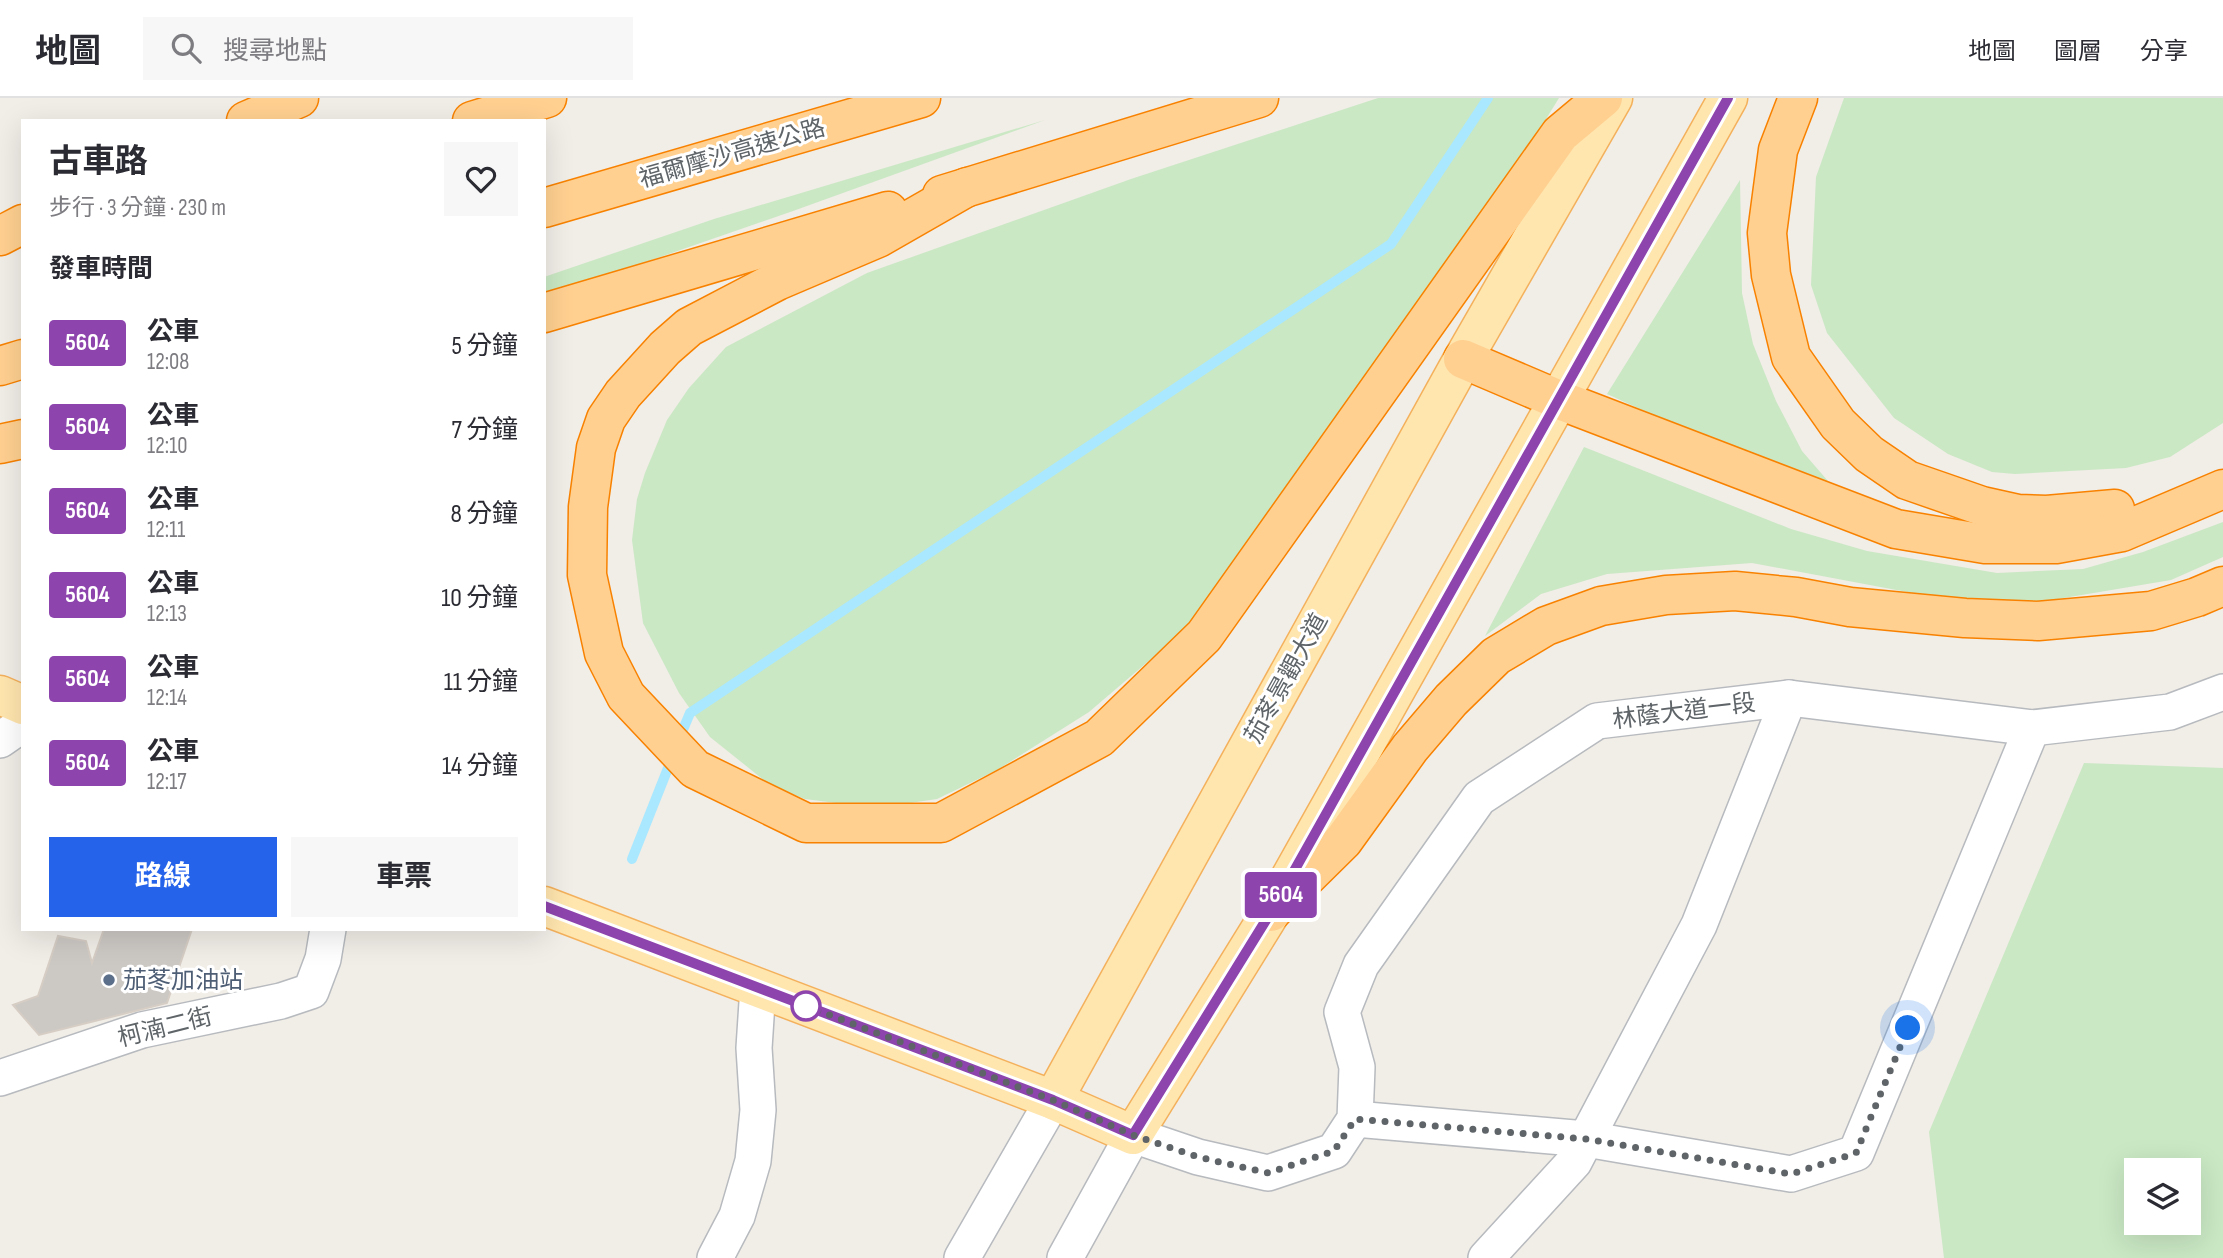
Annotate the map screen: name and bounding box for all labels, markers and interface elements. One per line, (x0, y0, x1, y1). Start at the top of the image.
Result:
search box (143, 17, 633, 80)
icon: search (167, 29, 205, 67)
text: 地圖 (35, 32, 101, 72)
text: 搜尋地點 (223, 36, 327, 67)
text: 地圖 (1968, 37, 2016, 66)
text: 圖層 (2054, 37, 2102, 66)
text: 分享 (2140, 37, 2188, 66)
street label: 福爾摩沙高速公路 (636, 113, 828, 194)
text: 古車路 (49, 142, 148, 182)
button: heart (444, 142, 518, 216)
text: 步行 · 3 分鐘 · 230 m (49, 194, 226, 222)
text: 發車時間 (49, 254, 153, 285)
text: 公車 (147, 317, 199, 348)
text: 5604 (65, 328, 110, 357)
text: 5 分鐘 (451, 331, 518, 362)
text: 12:08 (147, 348, 189, 376)
text: 公車 (147, 401, 199, 432)
text: 5604 (65, 412, 110, 441)
text: 7 分鐘 (451, 415, 518, 446)
text: 12:10 (147, 432, 187, 460)
text: 公車 (147, 485, 199, 516)
text: 5604 (65, 496, 110, 525)
text: 8 分鐘 (450, 499, 518, 530)
text: 12:11 (147, 516, 185, 544)
text: 公車 (147, 569, 199, 600)
text: 5604 (65, 580, 110, 609)
text: 10 分鐘 (441, 583, 518, 614)
text: 12:13 (147, 600, 187, 628)
street label: 茄苳景觀大道 (1239, 608, 1334, 748)
text: 公車 (147, 653, 199, 684)
text: 5604 (65, 664, 110, 693)
text: 11 分鐘 (444, 667, 518, 698)
text: 12:14 (147, 684, 187, 712)
street label: 林蔭大道一段 (1611, 688, 1757, 735)
text: 公車 (147, 737, 199, 768)
text: 5604 (65, 748, 110, 777)
text: 14 分鐘 (442, 751, 518, 782)
text: 12:17 (147, 768, 186, 796)
button: 路線 (49, 837, 277, 917)
button: 車票 (291, 837, 518, 917)
line badge: 5604 (1232, 872, 1330, 918)
text: 5604 (1259, 880, 1303, 909)
place label: 茄苳加油站 (123, 966, 243, 995)
marker: 茄苳加油站 (101, 972, 117, 988)
unlabelled marker (791, 991, 821, 1021)
street label: 柯湳二街 (115, 1002, 215, 1053)
your location (1890, 1010, 1925, 1045)
map controls (2124, 1158, 2201, 1235)
button: layers (2124, 1158, 2201, 1235)

